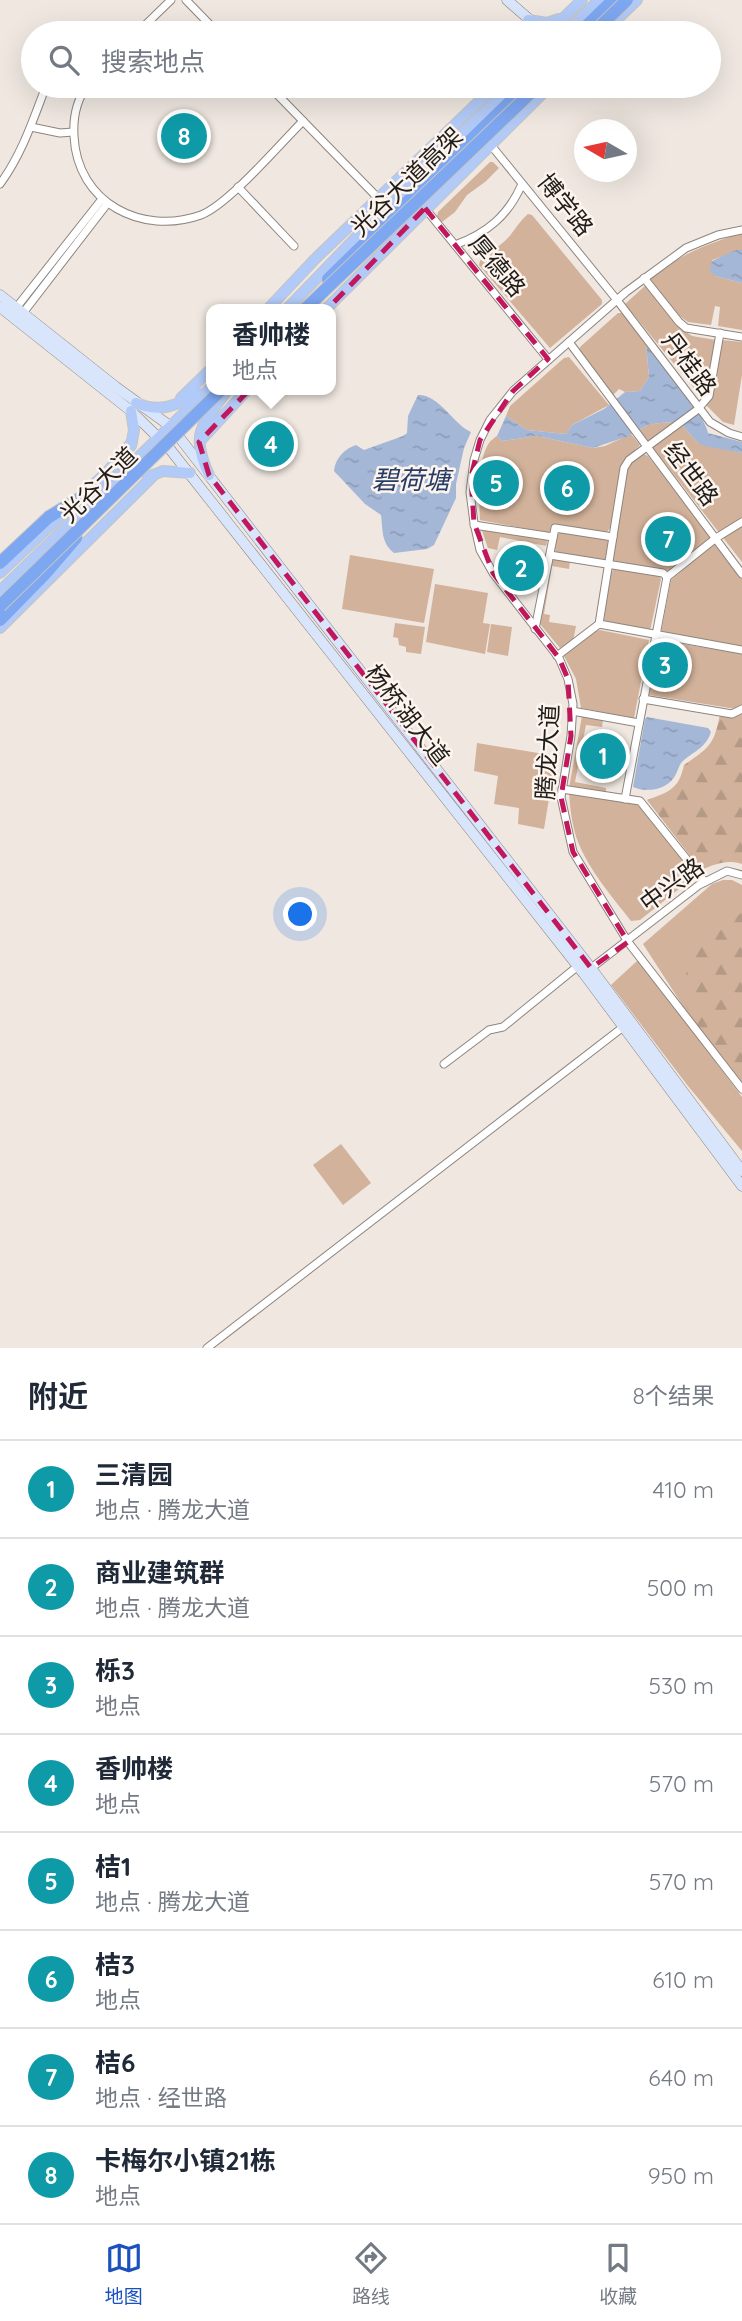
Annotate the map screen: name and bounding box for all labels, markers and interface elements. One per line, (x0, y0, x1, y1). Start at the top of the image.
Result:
search box (21, 21, 721, 98)
icon: search (45, 41, 83, 79)
text: 搜索地点 (101, 45, 205, 78)
pin: 8 (161, 110, 207, 162)
north arrow (574, 119, 637, 182)
street label: 光谷大道高架 (344, 120, 469, 242)
street label: 博学路 (531, 167, 600, 242)
street label: 厚德路 (463, 228, 532, 303)
popup (206, 304, 336, 395)
text: 香帅楼 (232, 318, 310, 351)
street label: 丹桂路 (656, 326, 723, 401)
text: 地点 (232, 355, 278, 384)
pin: 4 (248, 418, 294, 470)
street label: 经世路 (658, 436, 725, 511)
street label: 光谷大道 (53, 440, 143, 528)
pin: 5 (473, 457, 519, 509)
pin: 6 (544, 462, 590, 514)
water label: 碧荷塘 (372, 463, 454, 496)
pin: 7 (645, 513, 691, 565)
pin: 2 (498, 542, 544, 594)
pin: 3 (642, 639, 688, 691)
street label: 杨桥湖大道 (359, 658, 457, 771)
street label: 腾龙大道 (530, 703, 564, 801)
pin: 1 (580, 730, 626, 782)
street label: 中兴路 (633, 851, 709, 917)
your location (283, 897, 317, 931)
text: 附近 (28, 1377, 88, 1415)
text: 8个结果 (633, 1381, 714, 1410)
text: 三清园 (95, 1458, 173, 1491)
text: 1 (47, 1475, 55, 1504)
text: 410 m (653, 1475, 714, 1504)
text: 地点 · 腾龙大道 (95, 1495, 250, 1524)
text: 商业建筑群 (95, 1556, 225, 1589)
text: 2 (44, 1573, 58, 1602)
text: 500 m (647, 1573, 714, 1602)
text: 地点 · 腾龙大道 (95, 1593, 250, 1622)
text: 栎3 (95, 1654, 135, 1687)
text: 3 (45, 1671, 57, 1700)
text: 530 m (648, 1671, 714, 1700)
text: 地点 (95, 1691, 141, 1720)
text: 香帅楼 (95, 1752, 173, 1785)
text: 4 (44, 1769, 58, 1798)
text: 570 m (649, 1769, 714, 1798)
text: 地点 (95, 1789, 141, 1818)
text: 桔1 (95, 1850, 131, 1883)
text: 5 (44, 1867, 58, 1896)
text: 570 m (649, 1867, 714, 1896)
text: 地点 · 腾龙大道 (95, 1887, 250, 1916)
text: 桔3 (95, 1948, 135, 1981)
text: 6 (45, 1965, 57, 1994)
text: 610 m (652, 1965, 714, 1994)
text: 地点 (95, 1985, 141, 2014)
text: 桔6 (95, 2046, 135, 2079)
text: 7 (45, 2063, 57, 2092)
text: 640 m (648, 2063, 714, 2092)
text: 地点 · 经世路 (95, 2083, 227, 2112)
text: 卡梅尔小镇21栋 (95, 2144, 276, 2177)
text: 8 (45, 2161, 57, 2190)
text: 950 m (648, 2161, 714, 2190)
text: 地点 (95, 2181, 141, 2210)
tab: 地图 (105, 2239, 143, 2308)
tab: 路线 (352, 2239, 390, 2308)
tab: 收藏 (599, 2239, 637, 2308)

